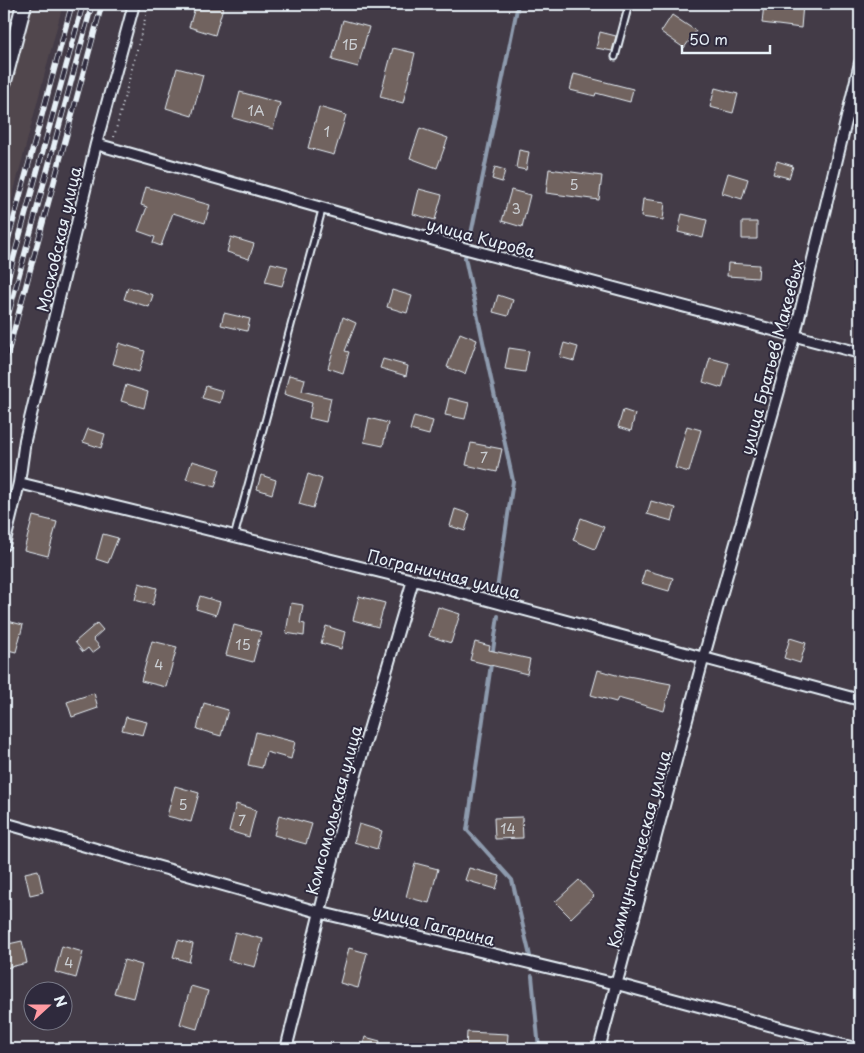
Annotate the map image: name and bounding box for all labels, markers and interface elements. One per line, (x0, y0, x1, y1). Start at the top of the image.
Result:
scale bar (682, 22, 769, 54)
text: 50 m (689, 27, 728, 50)
house number: 1Б (342, 34, 358, 55)
house number: 1А (247, 100, 265, 121)
house number: 1 (324, 121, 330, 142)
street label: Московская улица (30, 164, 86, 314)
house number: 5 (569, 174, 579, 195)
house number: 3 (511, 198, 521, 219)
street label: улица Кирова (424, 211, 538, 263)
street label: улица Братьев Макеевых (733, 257, 809, 457)
house number: 7 (480, 447, 488, 468)
street label: Пограничная улица (365, 542, 523, 604)
house number: 15 (235, 634, 251, 655)
house number: 4 (154, 654, 164, 675)
street label: Комсомольская улица (299, 723, 367, 897)
street label: Коммунистическая улица (600, 748, 676, 950)
house number: 5 (178, 794, 188, 815)
house number: 7 (238, 810, 246, 831)
house number: 14 (500, 818, 516, 839)
street label: улица Гагарина (370, 897, 498, 951)
house number: 4 (64, 952, 74, 973)
north arrow (22, 980, 72, 1030)
text: N (49, 992, 72, 1010)

